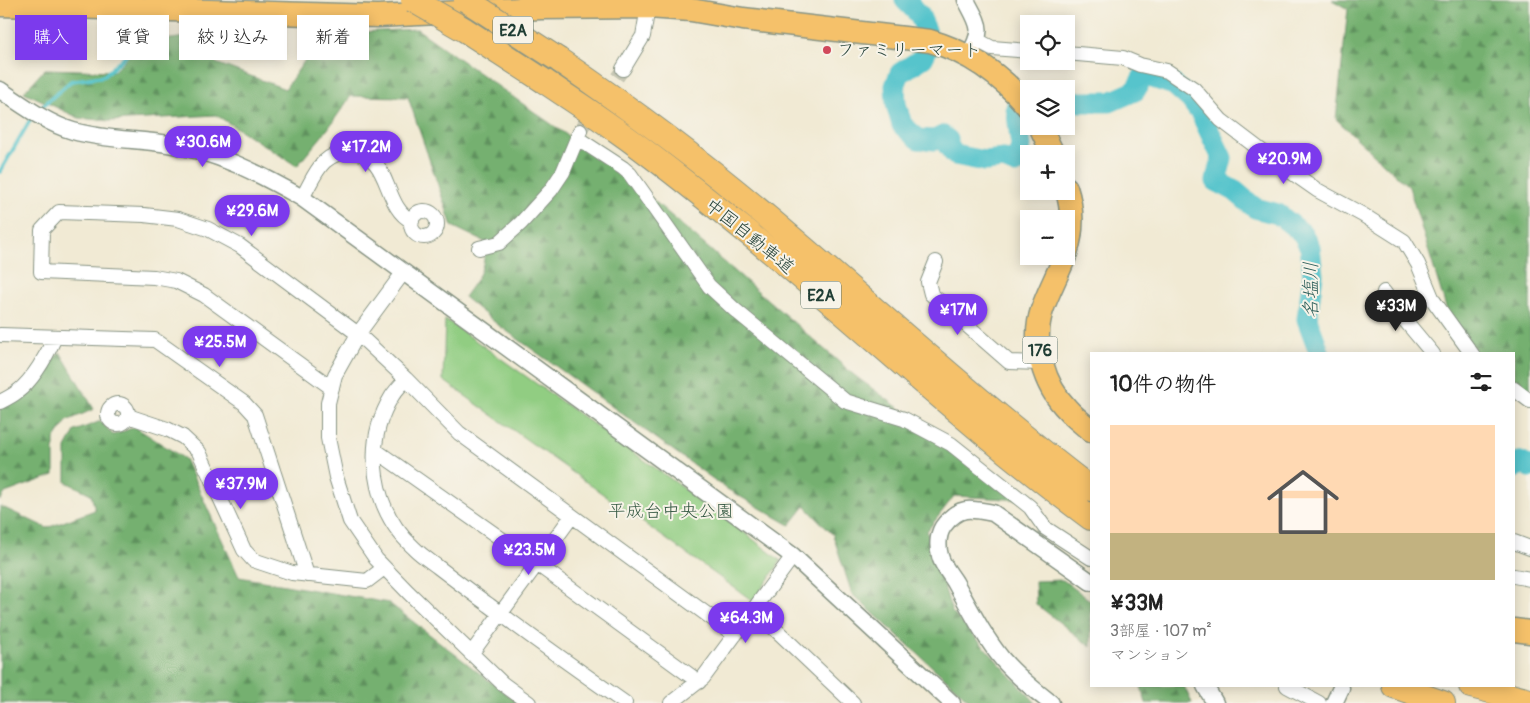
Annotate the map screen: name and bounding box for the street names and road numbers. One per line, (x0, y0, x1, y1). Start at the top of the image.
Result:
road number: E2A (493, 16, 533, 44)
street label: 中国自動車道 (700, 193, 799, 279)
road number: E2A (801, 282, 841, 308)
road number: 176 (1022, 336, 1058, 364)

